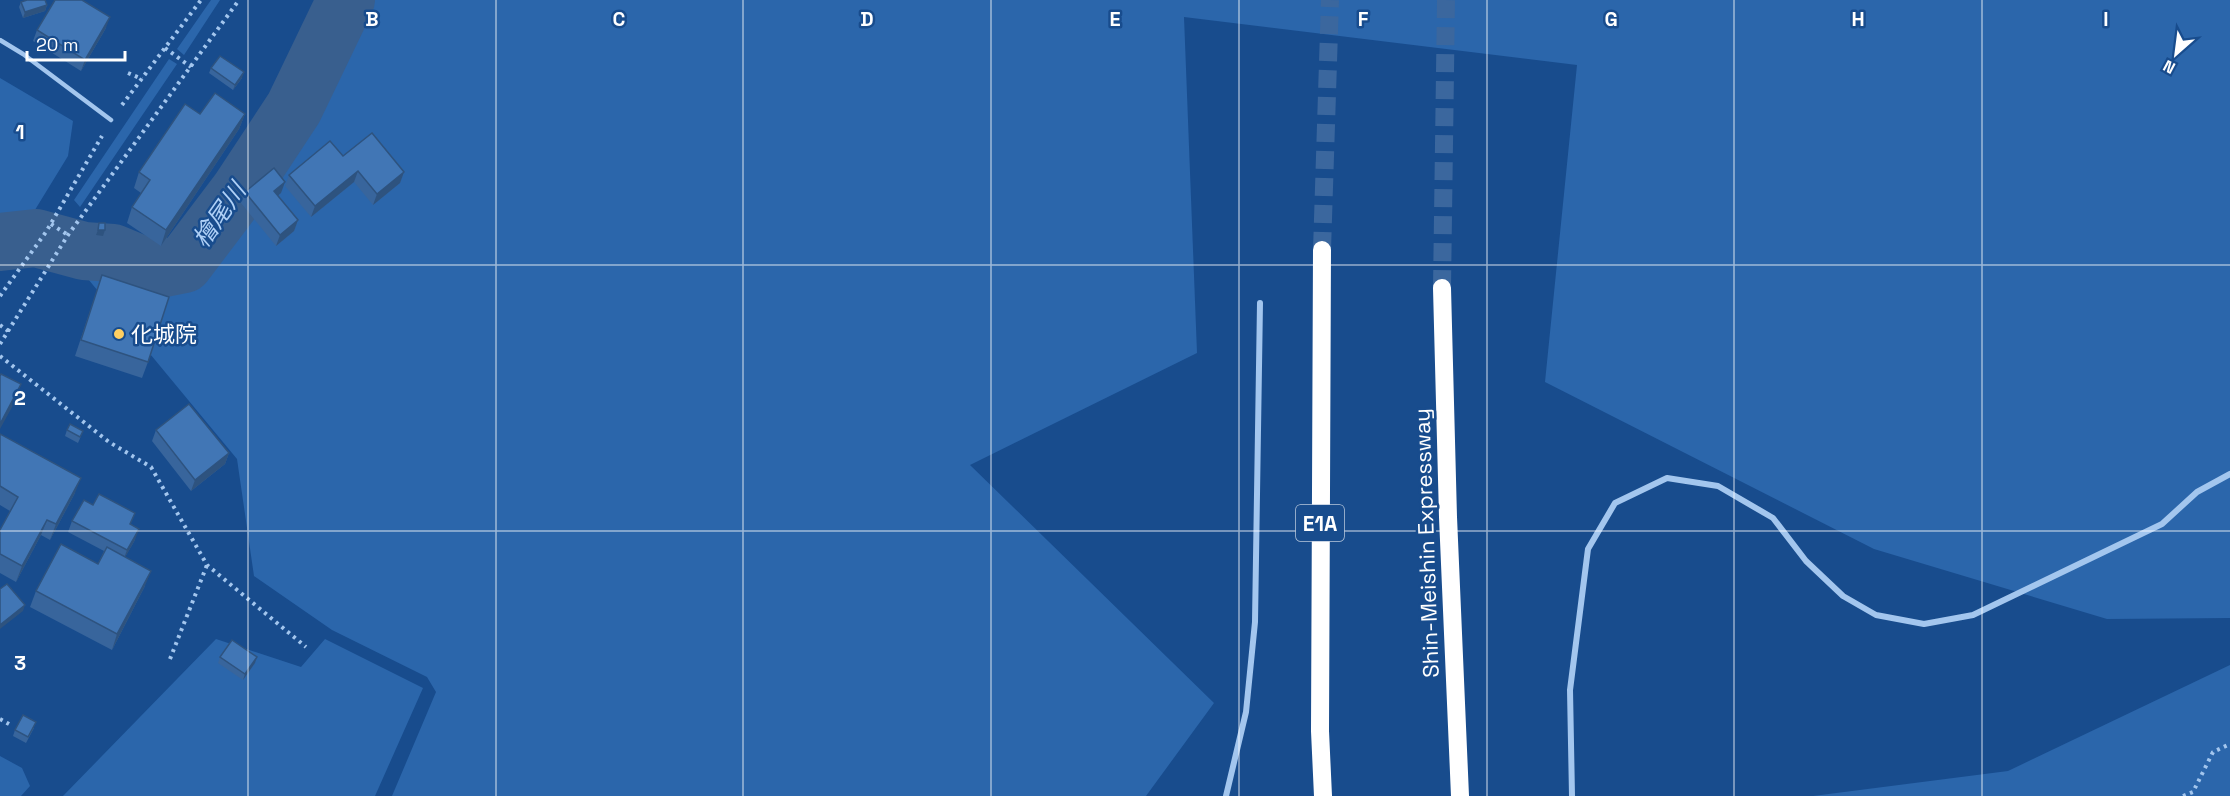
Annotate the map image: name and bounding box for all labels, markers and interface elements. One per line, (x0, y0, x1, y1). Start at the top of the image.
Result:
text: B (365, 6, 379, 32)
text: C (613, 6, 626, 32)
text: D (860, 6, 874, 32)
text: E (1109, 6, 1121, 32)
text: F (1358, 6, 1369, 32)
text: G (1604, 6, 1618, 32)
text: H (1851, 6, 1865, 32)
text: I (2103, 6, 2109, 32)
scale bar (27, 24, 124, 62)
north arrow (2146, 24, 2206, 84)
text: 20 m (36, 33, 79, 56)
text: N (2160, 55, 2179, 79)
text: 1 (15, 119, 25, 145)
water label: 檜尾川 (186, 174, 254, 253)
place label: 化城院 (131, 320, 197, 348)
marker: 化城院 (112, 327, 126, 341)
text: 2 (14, 385, 26, 411)
street label: Shin-Meishin Expressway (1407, 408, 1445, 678)
road number: E1A (1296, 505, 1344, 541)
text: 3 (14, 650, 26, 676)

